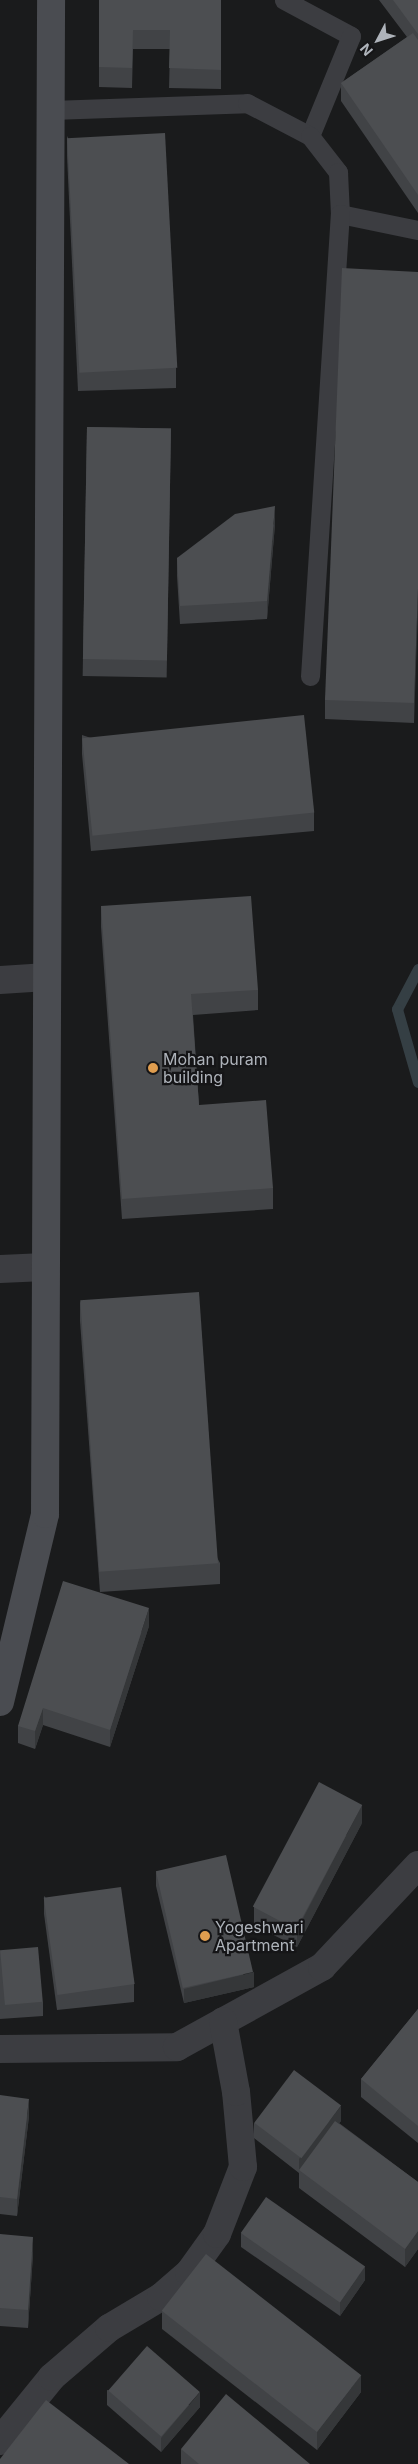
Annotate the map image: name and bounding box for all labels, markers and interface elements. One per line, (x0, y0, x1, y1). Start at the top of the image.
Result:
north arrow (353, 15, 403, 65)
text: N (356, 40, 376, 60)
place label: Mohan puram building (163, 1049, 268, 1087)
marker: Mohan puram building (147, 1062, 159, 1074)
place label: Yogeshwari Apartment (215, 1917, 304, 1955)
marker: Yogeshwari Apartment (199, 1930, 211, 1942)

